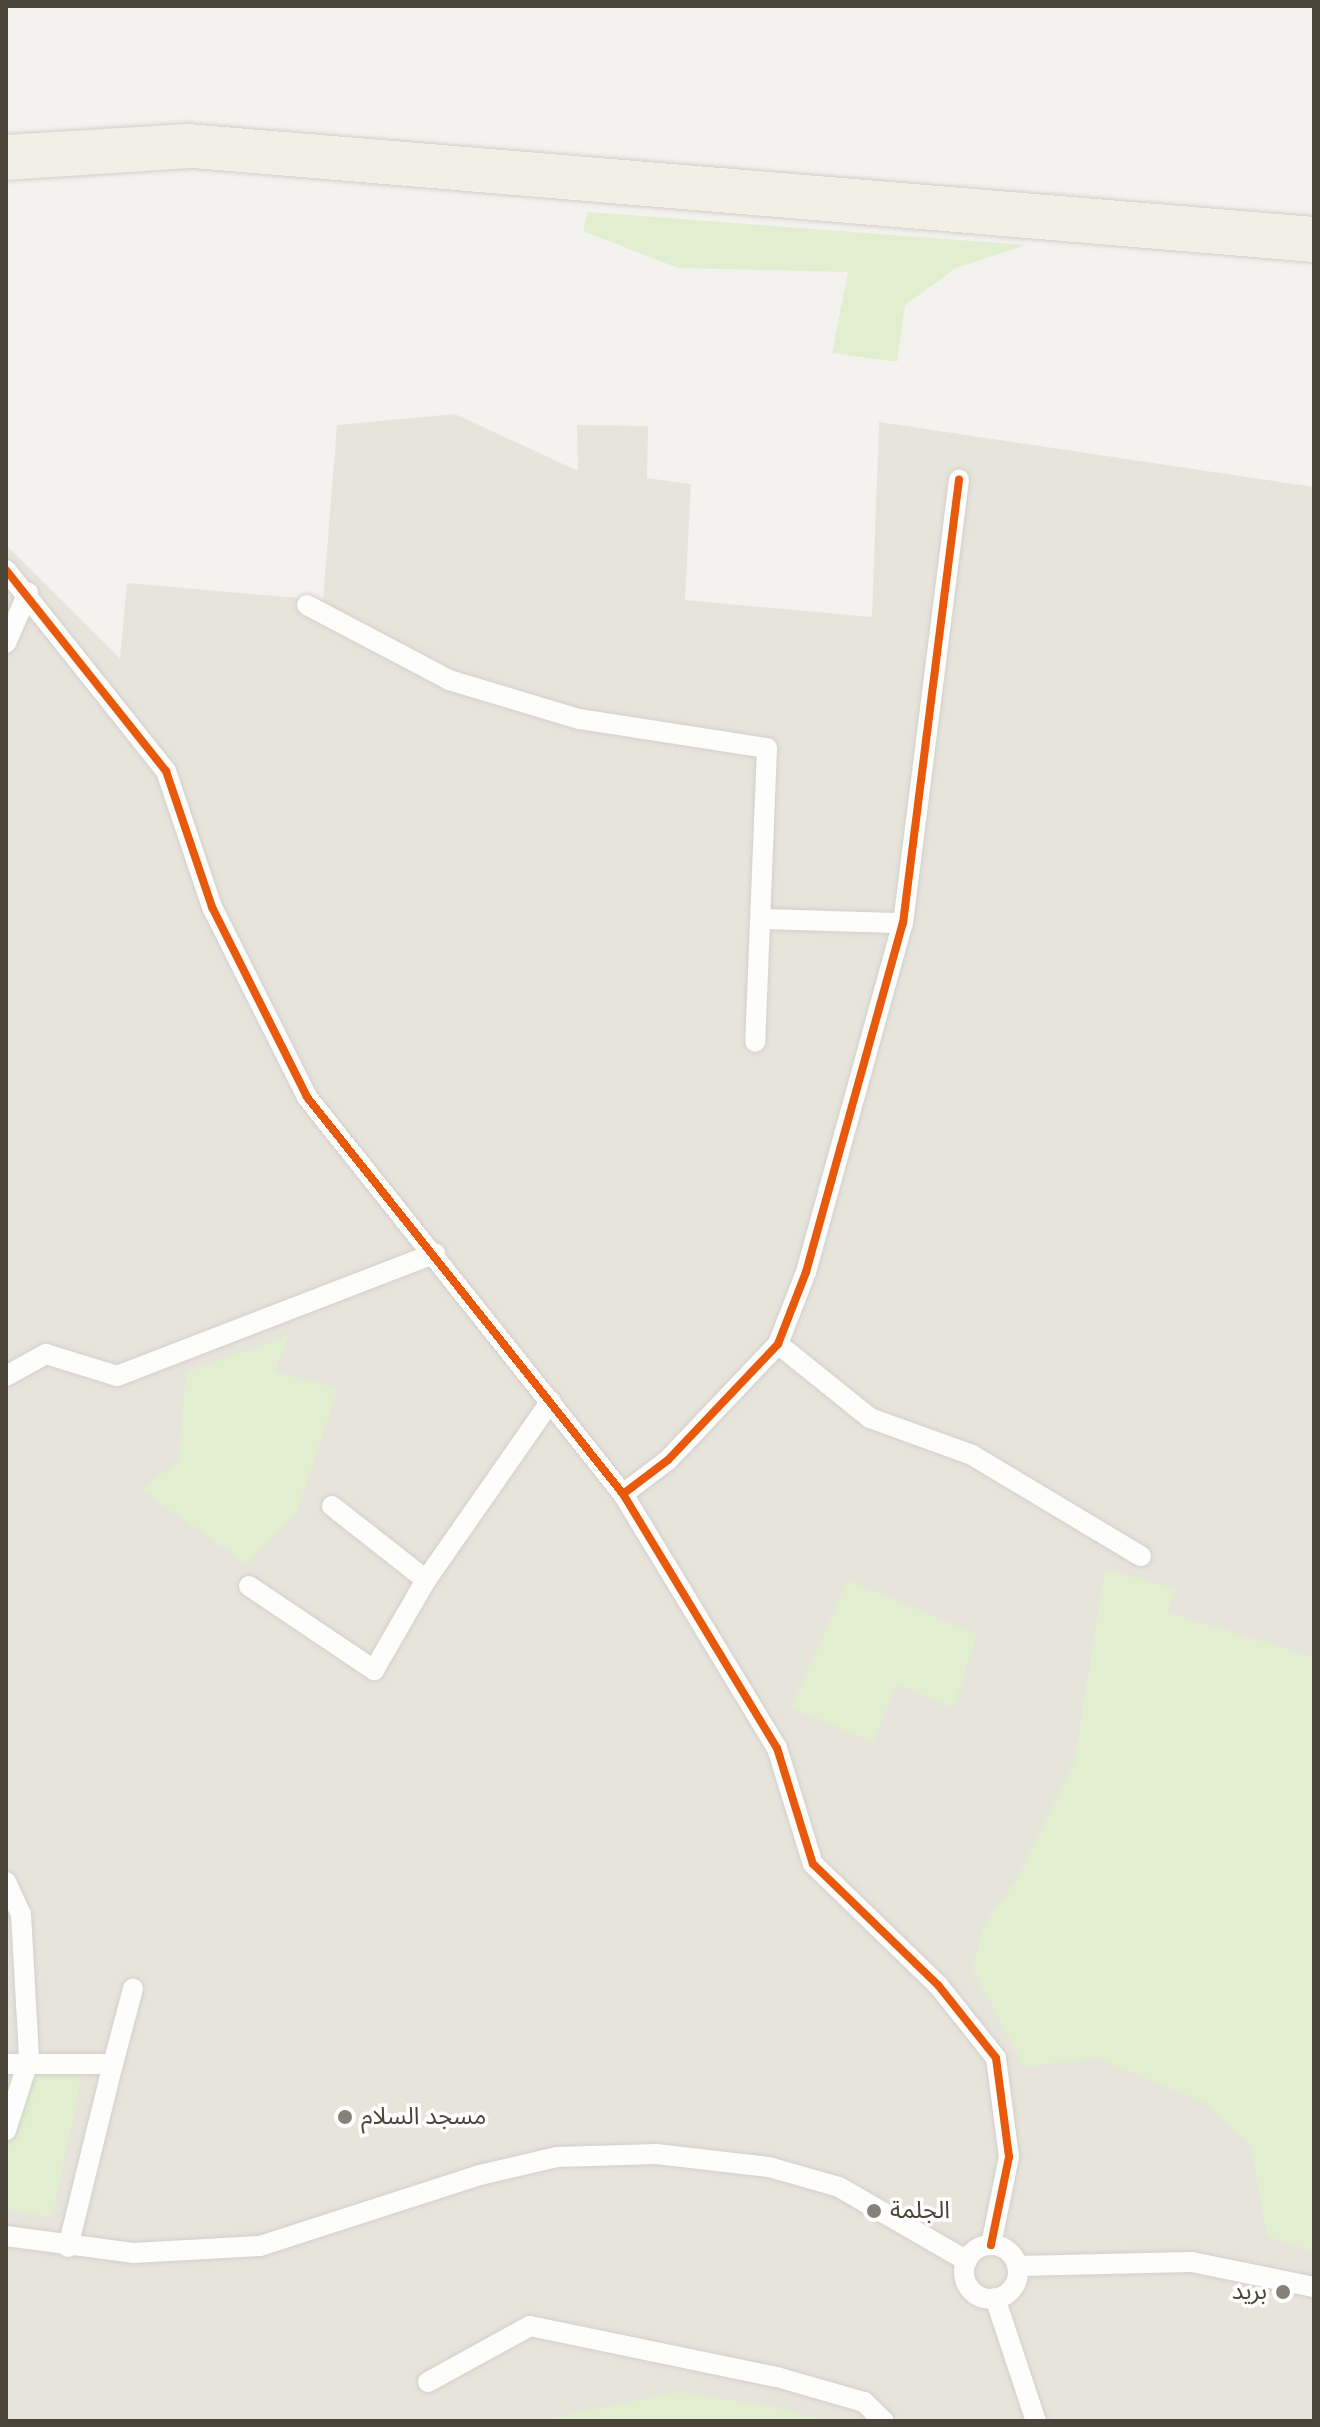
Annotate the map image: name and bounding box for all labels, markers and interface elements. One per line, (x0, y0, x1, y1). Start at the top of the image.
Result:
place label: مسجد السلام (361, 2103, 486, 2131)
marker: مسجد السلام (336, 2108, 354, 2126)
place label: الجلمة (890, 2197, 950, 2225)
marker: الجلمة (865, 2202, 883, 2220)
place label: بريد (1232, 2278, 1267, 2306)
marker: بريد (1274, 2283, 1292, 2301)

